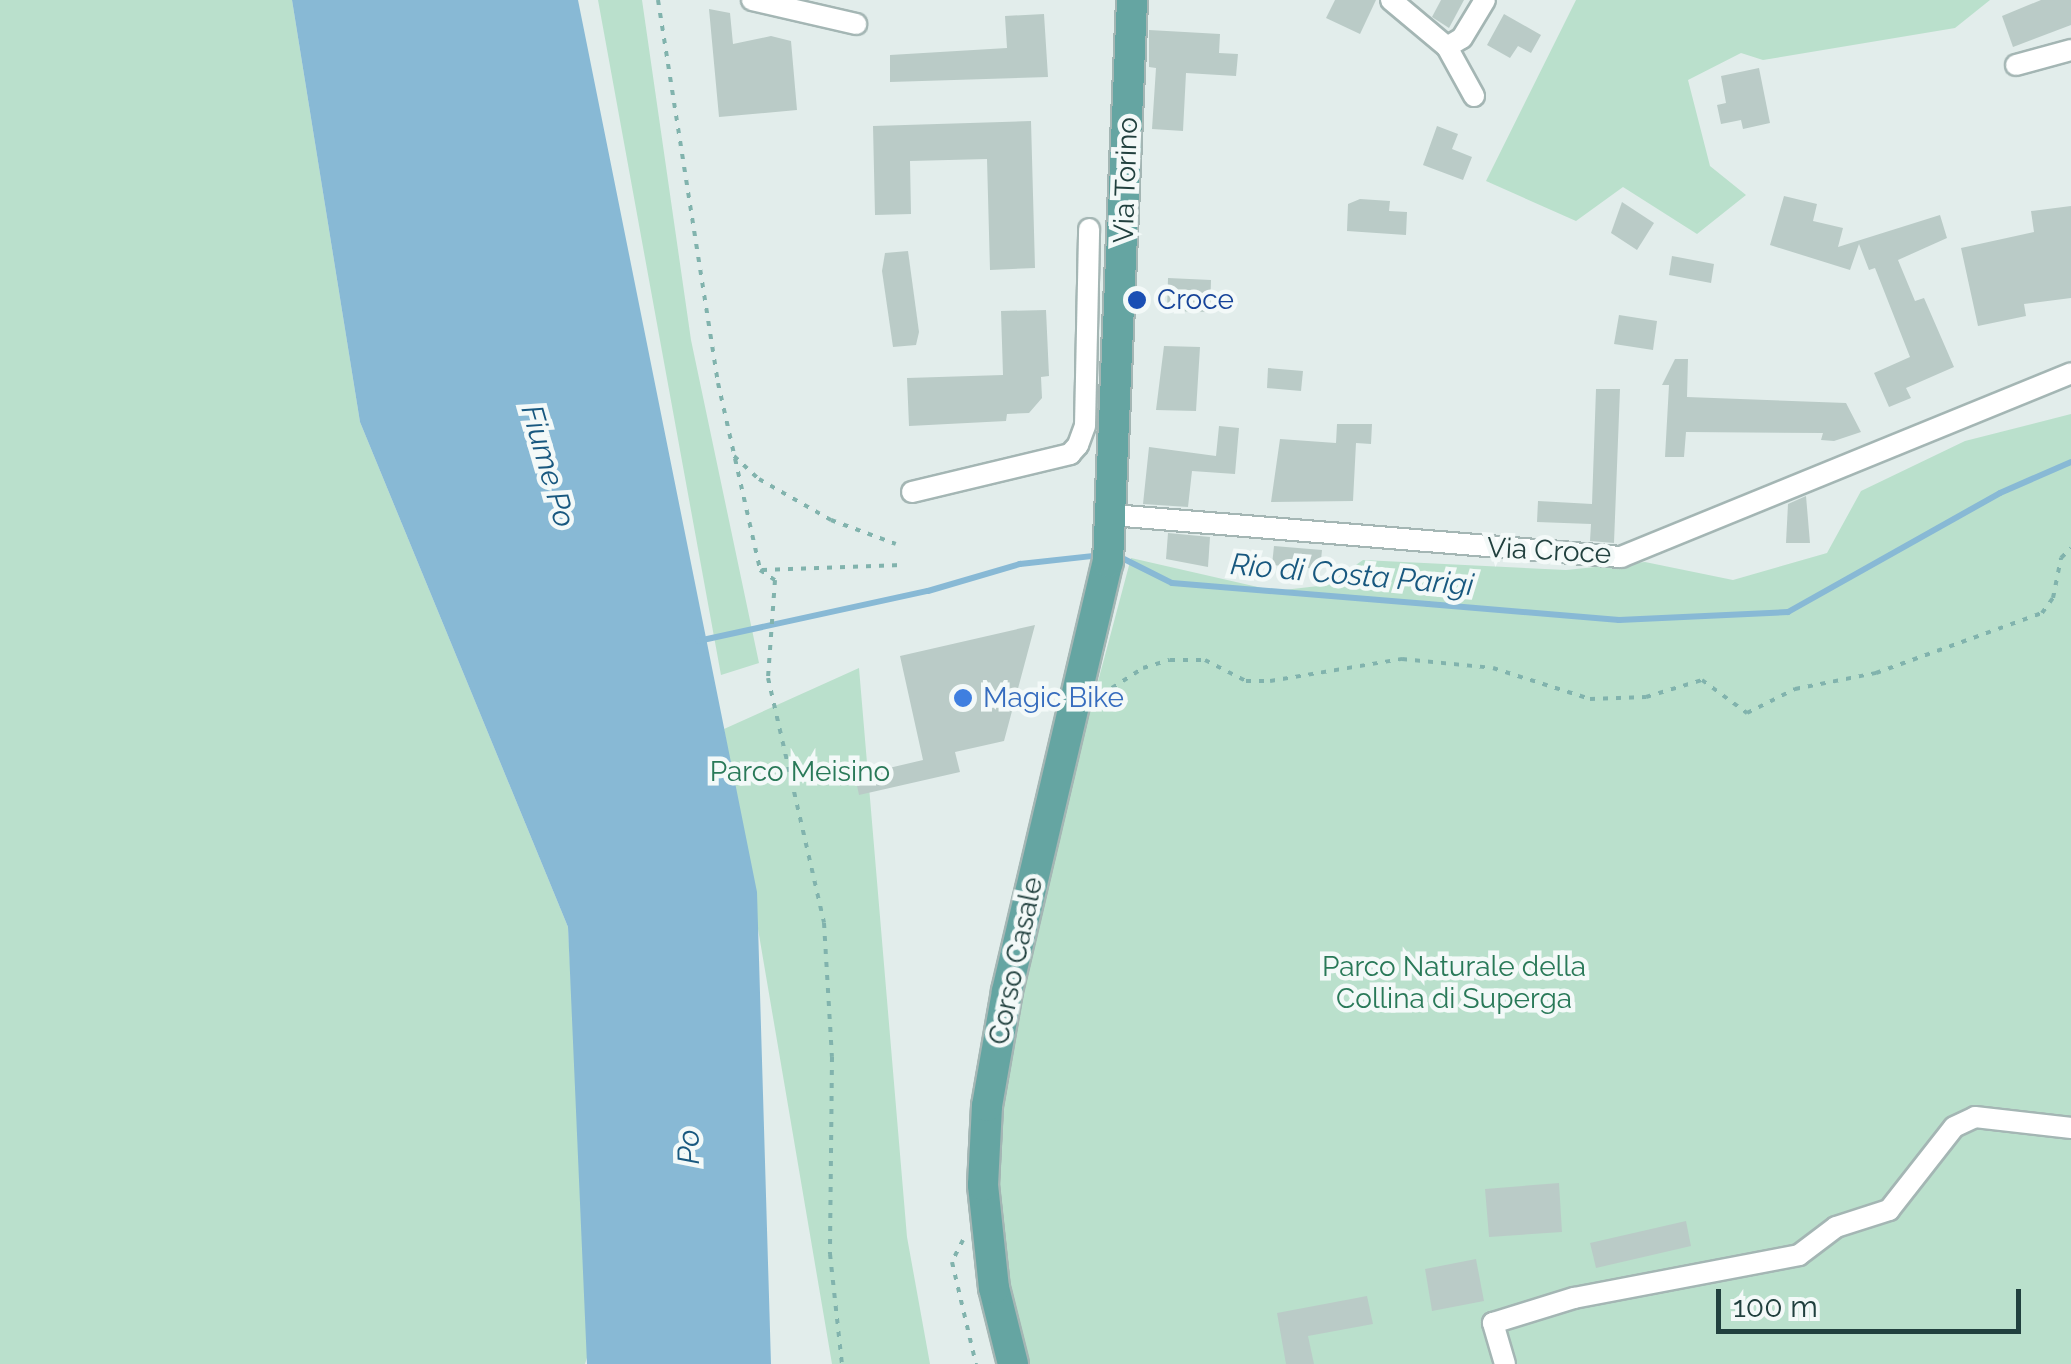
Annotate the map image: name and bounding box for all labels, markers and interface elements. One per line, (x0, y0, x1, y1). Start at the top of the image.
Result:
street label: Via Torino (1107, 116, 1145, 244)
place label: Croce (1157, 283, 1234, 317)
marker: Croce (1126, 289, 1148, 311)
water label: Fiume Po (513, 401, 583, 531)
street label: Via Croce (1486, 531, 1612, 571)
water label: Rio di Costa Parigi (1229, 546, 1475, 604)
place label: Magic Bike (983, 681, 1124, 715)
marker: Magic Bike (952, 687, 974, 709)
park label: Parco Meisino (710, 755, 890, 789)
street label: Corso Casale (982, 874, 1050, 1048)
park label: Parco Naturale della Collina di Superga (1322, 950, 1586, 1016)
water label: Po (671, 1129, 707, 1165)
scale bar (1721, 1269, 2026, 1331)
text: 100 m (1733, 1289, 1818, 1324)

